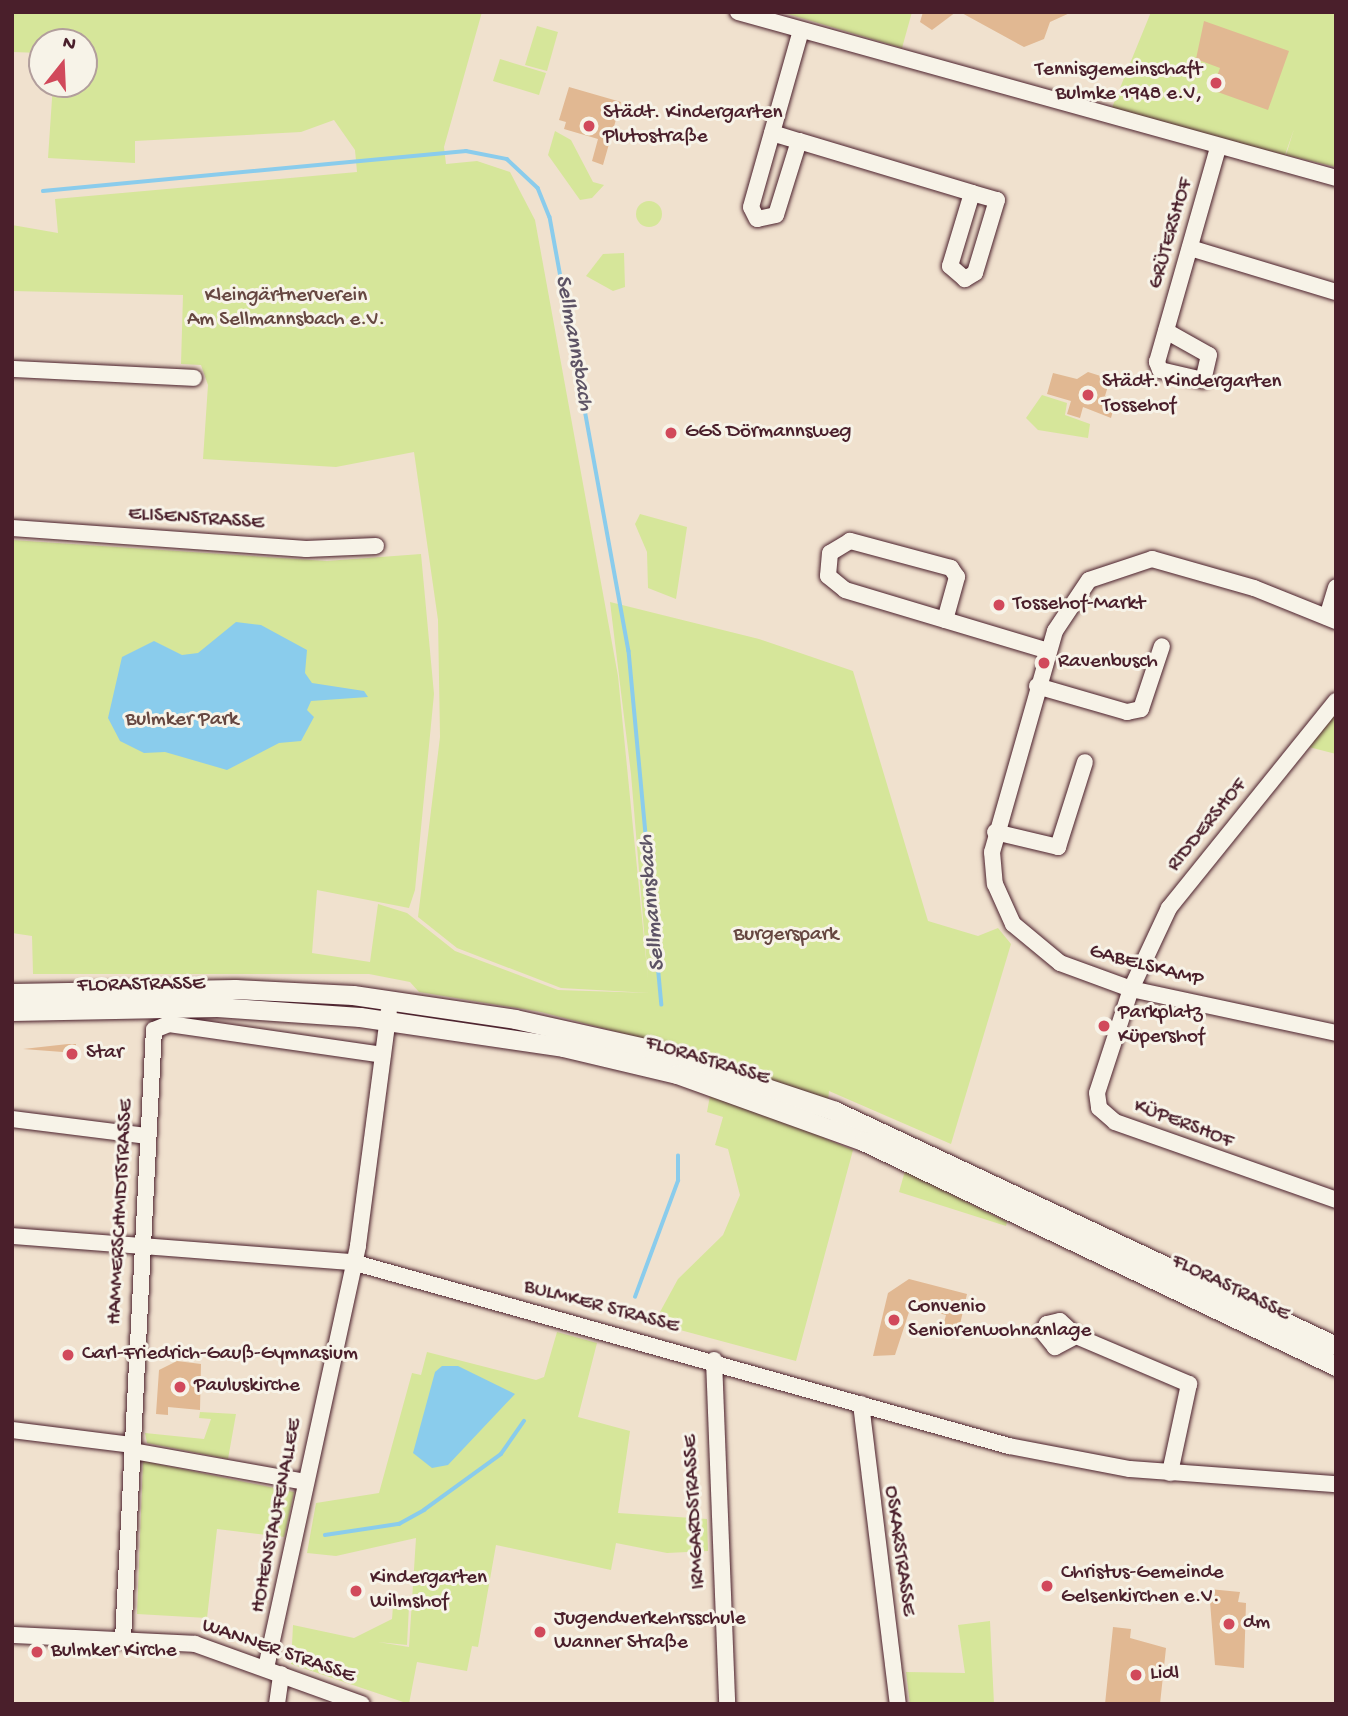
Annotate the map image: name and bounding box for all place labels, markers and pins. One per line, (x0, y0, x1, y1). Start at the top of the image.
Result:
place label: Tennisgemeinschaft Bulmke 1948 e.V, (1035, 58, 1202, 108)
marker: Tennisgemeinschaft Bulmke 1948 e.V, (1208, 75, 1224, 91)
place label: Städt. Kindergarten Plutostraße (603, 101, 783, 151)
marker: Städt. Kindergarten Plutostraße (581, 118, 597, 134)
place label: Städt. Kindergarten Tossehof (1102, 370, 1282, 420)
marker: Städt. Kindergarten Tossehof (1080, 387, 1096, 403)
place label: GGS Dörmannsweg (685, 420, 852, 446)
marker: GGS Dörmannsweg (663, 425, 679, 441)
place label: Tossehof-Markt (1013, 592, 1145, 618)
marker: Tossehof-Markt (991, 597, 1007, 613)
place label: Ravenbusch (1058, 650, 1158, 676)
marker: Ravenbusch (1036, 655, 1052, 671)
place label: Parkplatz Küpershof (1118, 1001, 1204, 1051)
marker: Parkplatz Küpershof (1096, 1018, 1112, 1034)
place label: Star (86, 1041, 123, 1067)
marker: Star (64, 1046, 80, 1062)
place label: Convenio Seniorenwohnanlage (908, 1295, 1091, 1345)
marker: Convenio Seniorenwohnanlage (886, 1312, 902, 1328)
place label: Carl-Friedrich-Gauß-Gymnasium (82, 1342, 358, 1368)
marker: Carl-Friedrich-Gauß-Gymnasium (60, 1347, 76, 1363)
place label: Pauluskirche (194, 1374, 300, 1400)
marker: Pauluskirche (172, 1379, 188, 1395)
place label: Christus-Gemeinde Gelsenkirchen e.V. (1061, 1561, 1224, 1611)
place label: Kindergarten Wilmshof (370, 1566, 487, 1616)
marker: Christus-Gemeinde Gelsenkirchen e.V. (1039, 1578, 1055, 1594)
marker: Kindergarten Wilmshof (348, 1583, 364, 1599)
place label: Jugendverkehrsschule Wanner Straße (554, 1607, 746, 1657)
place label: dm (1243, 1611, 1270, 1637)
marker: dm (1221, 1616, 1237, 1632)
marker: Jugendverkehrsschule Wanner Straße (532, 1624, 548, 1640)
place label: Bulmker Kirche (51, 1639, 177, 1665)
marker: Bulmker Kirche (29, 1644, 45, 1660)
place label: Lidl (1150, 1662, 1179, 1688)
marker: Lidl (1128, 1667, 1144, 1683)

